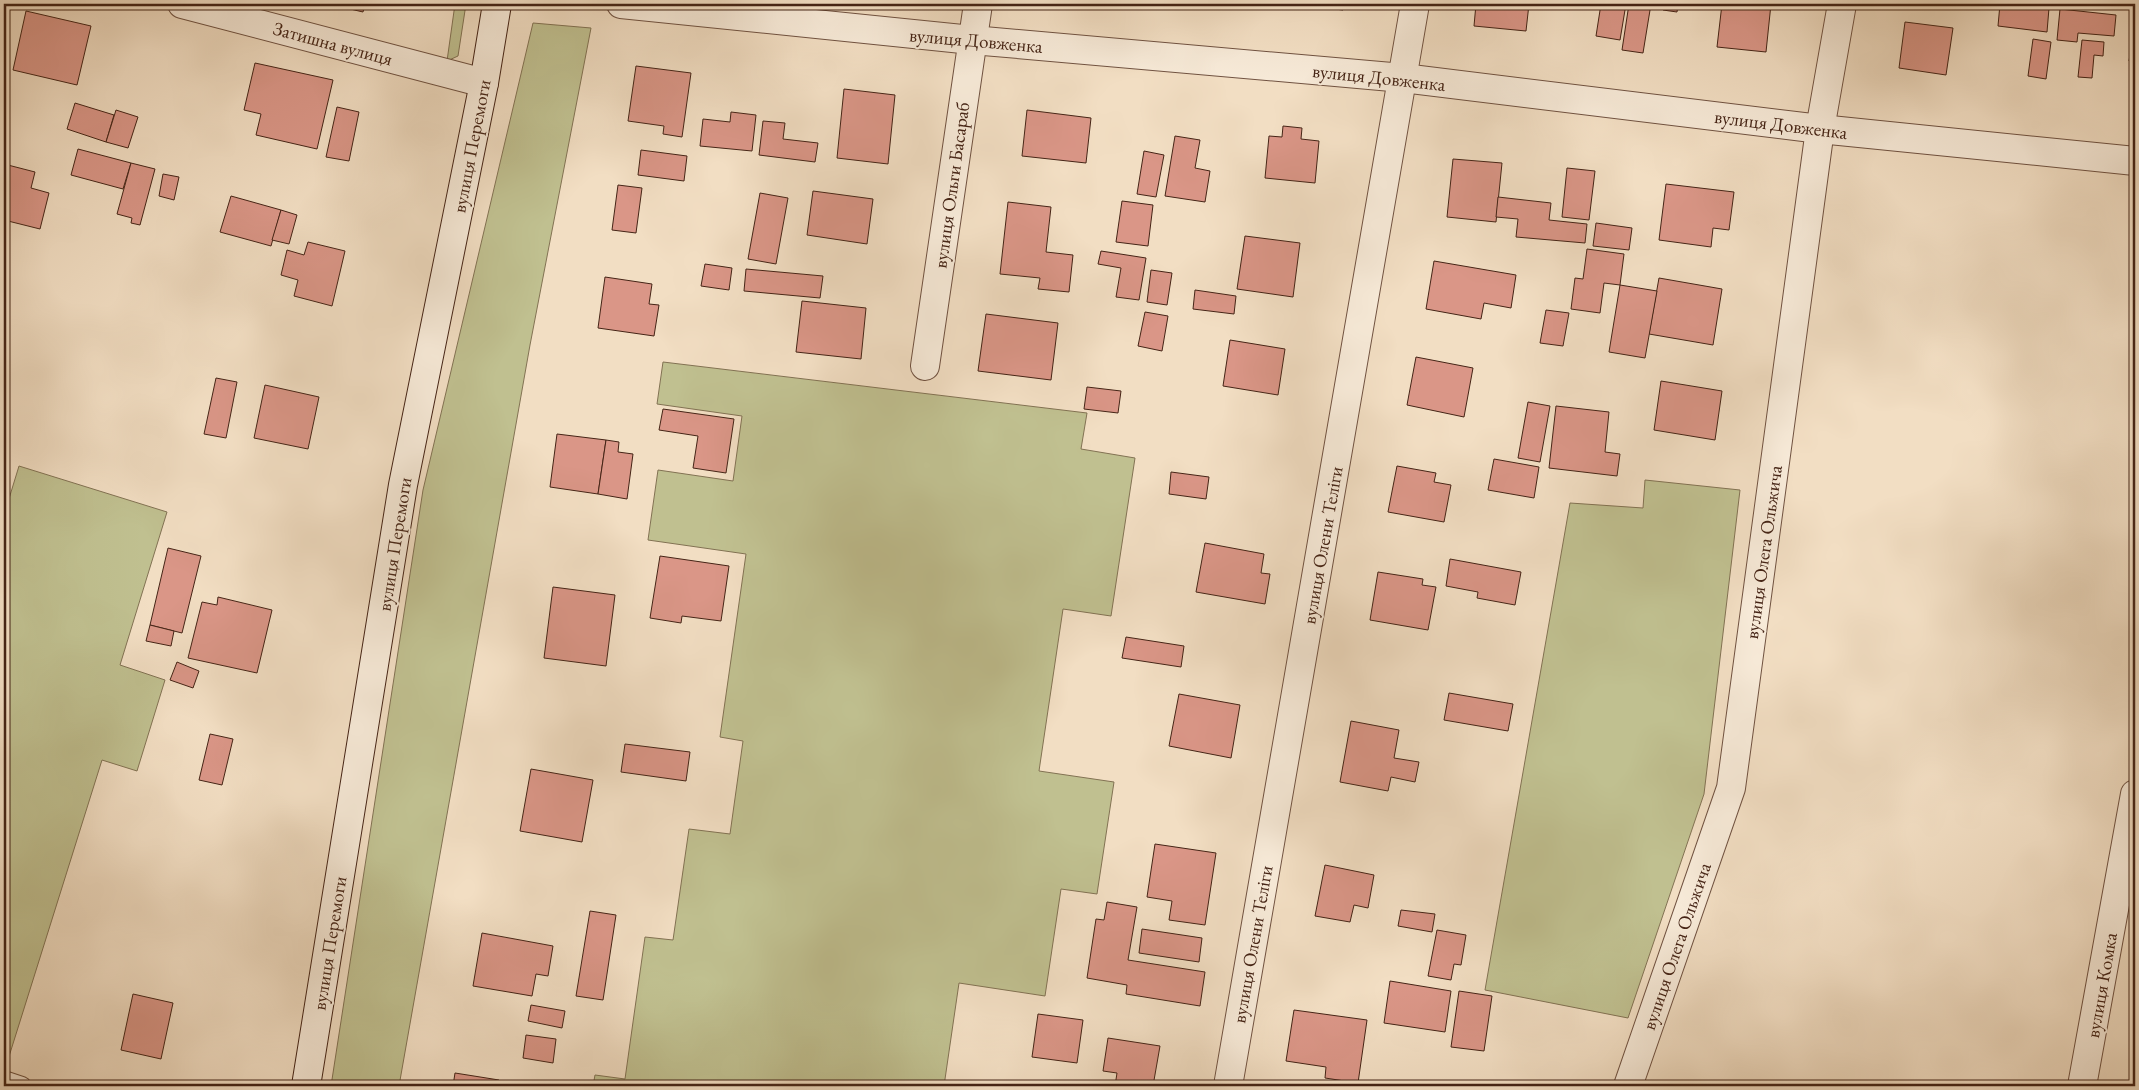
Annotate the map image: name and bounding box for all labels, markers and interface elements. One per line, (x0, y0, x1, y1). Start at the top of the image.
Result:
street label: Затишна вулиця (270, 16, 396, 72)
street label: вулиця Довженка (908, 22, 1044, 59)
street label: вулиця Довженка (1311, 58, 1447, 97)
street label: вулиця Перемоги (446, 77, 497, 215)
street label: вулиця Ольги Басараб (927, 100, 976, 270)
street label: вулиця Довженка (1713, 104, 1849, 145)
street label: вулиця Олега Ольжича (1739, 463, 1788, 641)
street label: вулиця Олени Теліги (1296, 464, 1349, 626)
street label: вулиця Перемоги (372, 475, 417, 613)
street label: вулиця Олега Ольжича (1636, 859, 1717, 1033)
street label: вулиця Олени Теліги (1226, 863, 1279, 1025)
street label: вулиця Перемоги (307, 874, 352, 1012)
street label: вулиця Комка (2080, 930, 2123, 1040)

